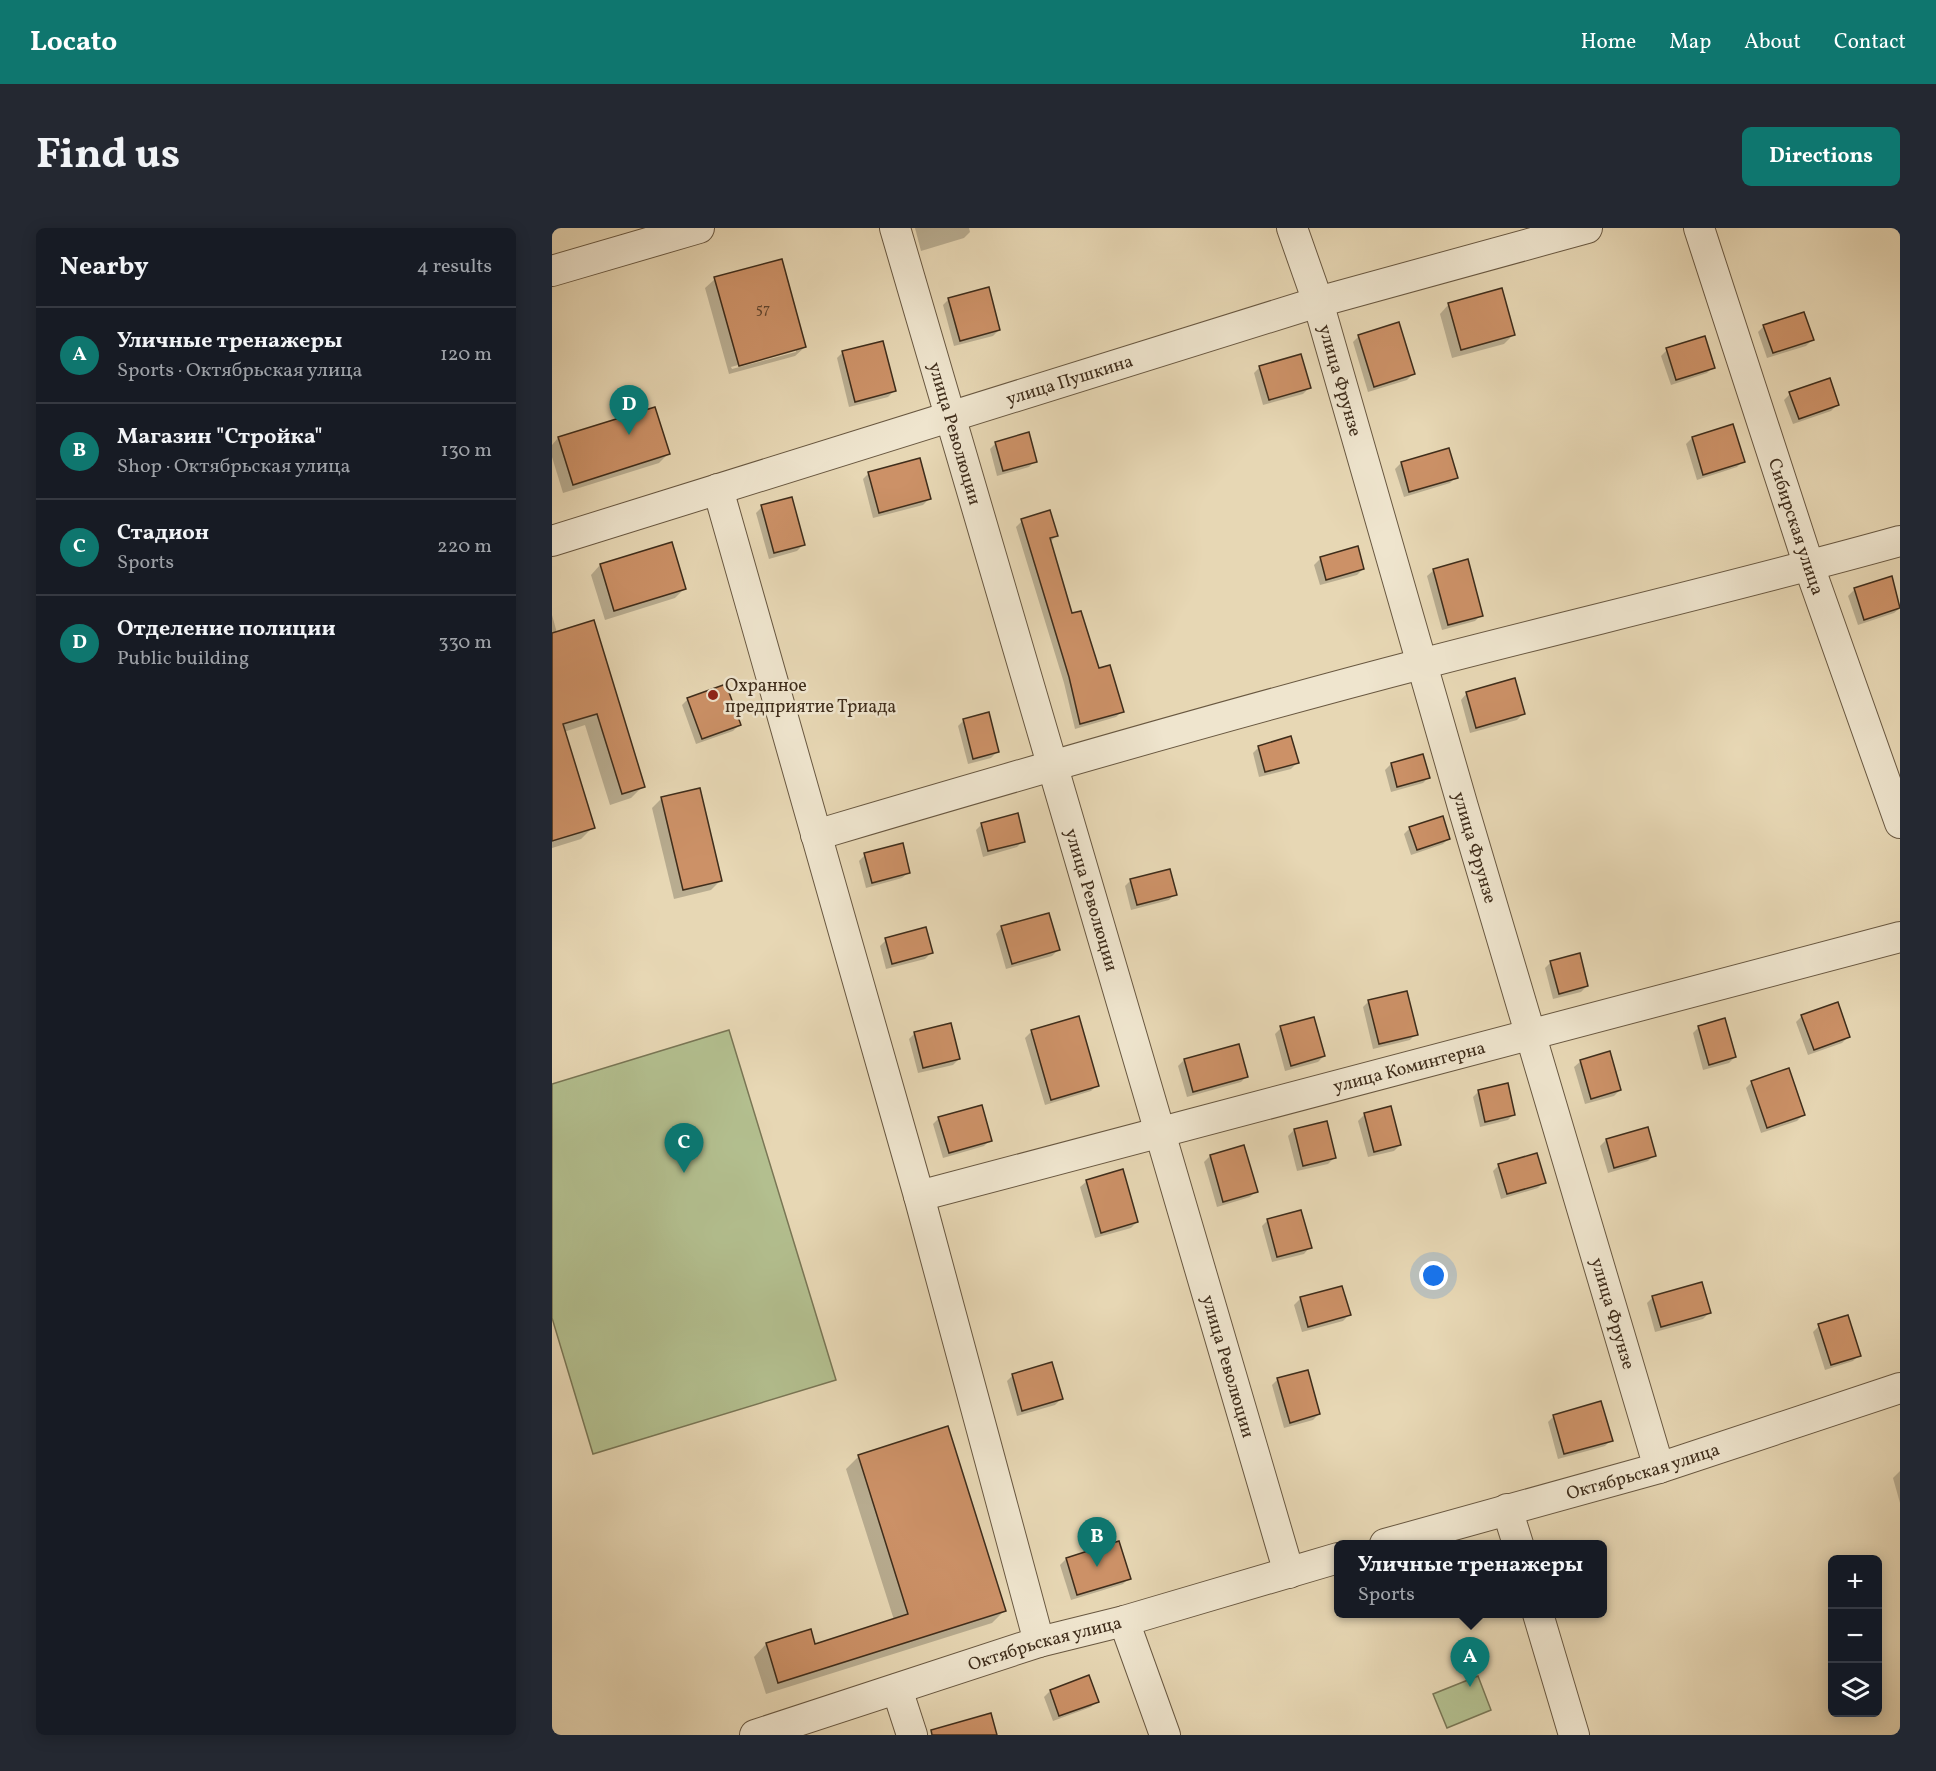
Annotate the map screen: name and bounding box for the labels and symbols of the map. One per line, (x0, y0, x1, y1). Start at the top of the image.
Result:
house number: 57 (756, 299, 770, 320)
street label: улица Фрунзе (1311, 322, 1367, 440)
street label: улица Пушкина (1003, 349, 1137, 413)
street label: улица Революции (921, 359, 986, 508)
pin: D (610, 386, 649, 435)
street label: Сибирская улица (1761, 455, 1829, 599)
place label: Охранное предприятие Триада (725, 674, 896, 720)
marker: Охранное предприятие Триада (706, 688, 720, 702)
street label: улица Фрунзе (1445, 789, 1502, 907)
street label: улица Революции (1058, 826, 1123, 975)
street label: улица Коминтерна (1331, 1036, 1489, 1100)
pin: C (664, 1124, 704, 1173)
street label: улица Фрунзе (1583, 1255, 1640, 1373)
your location (1419, 1261, 1448, 1290)
street label: улица Революции (1194, 1292, 1260, 1441)
street label: Октябрьская улица (1564, 1438, 1723, 1507)
pin: B (1078, 1518, 1116, 1567)
street label: Октябрьская улица (965, 1611, 1125, 1678)
pin: A (1450, 1638, 1490, 1687)

